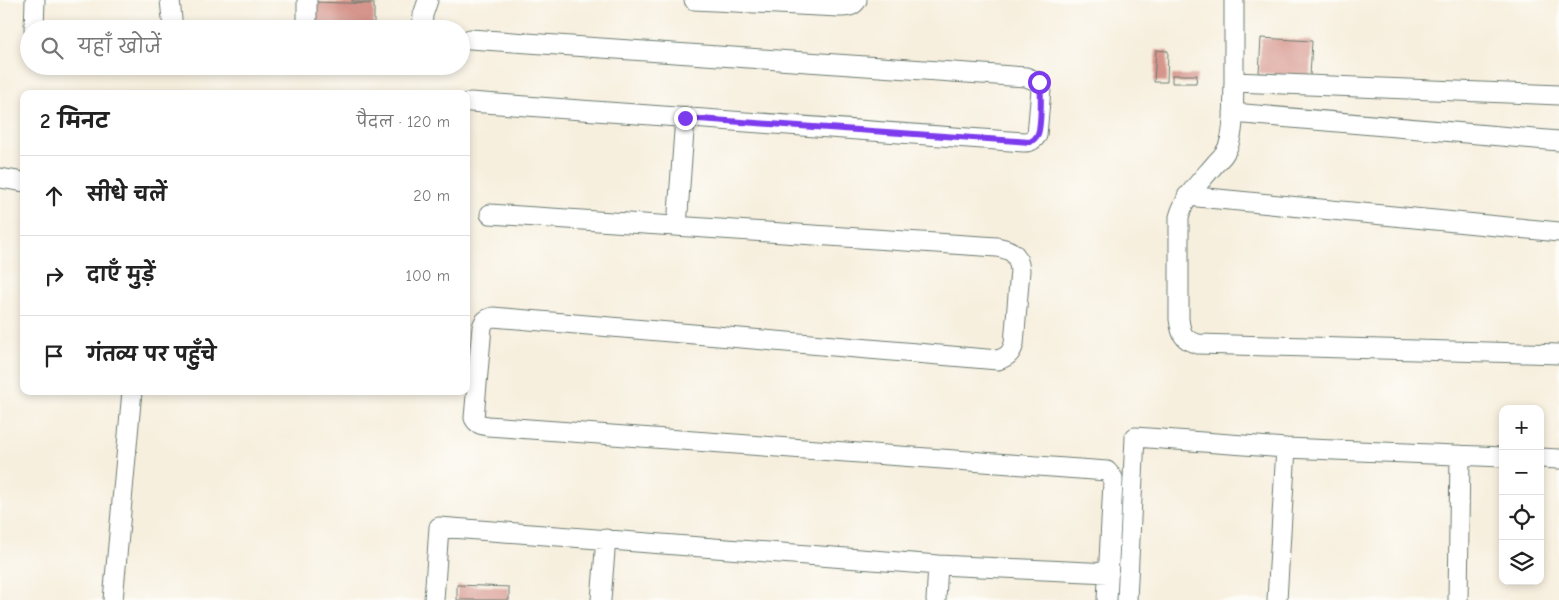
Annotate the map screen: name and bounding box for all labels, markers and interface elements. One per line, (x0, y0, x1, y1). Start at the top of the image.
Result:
search box (20, 20, 470, 75)
icon: search (38, 34, 66, 62)
text: यहाँ खोजें (78, 36, 161, 58)
route start (1028, 71, 1051, 94)
route end (674, 107, 697, 130)
text: 2 मिनट (40, 109, 109, 133)
text: पैदल · 120 m (356, 113, 450, 131)
icon: ahead (40, 182, 68, 210)
text: सीधे चलें (87, 184, 167, 206)
text: 20 m (413, 187, 450, 205)
icon: right (40, 262, 68, 290)
text: दाएँ मुड़ें (87, 264, 155, 286)
text: 100 m (406, 267, 450, 285)
icon: arrive (40, 342, 68, 370)
text: गंतव्य पर पहुँचे (87, 344, 216, 366)
map controls (1499, 405, 1544, 585)
button: + (1499, 405, 1544, 450)
button: − (1499, 450, 1544, 495)
button: locate (1499, 495, 1544, 540)
button: layers (1499, 540, 1544, 585)

